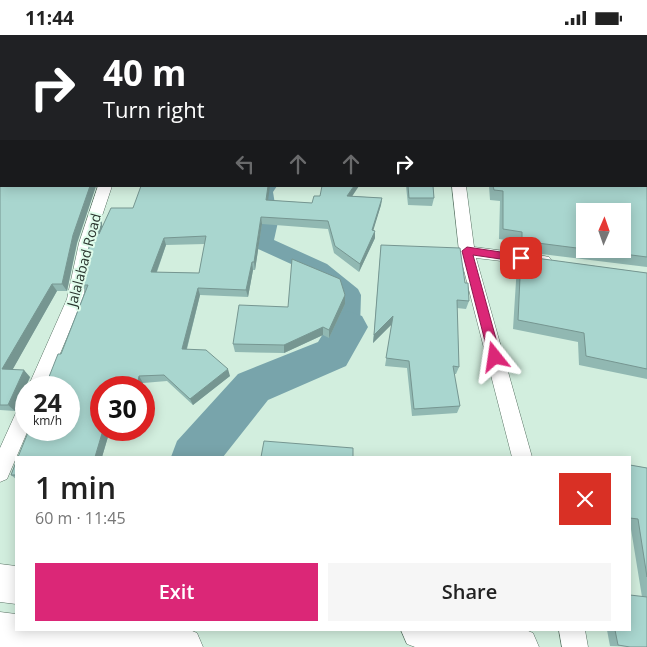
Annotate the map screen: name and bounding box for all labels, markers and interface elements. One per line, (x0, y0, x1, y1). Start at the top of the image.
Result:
text: 11:44 (25, 5, 74, 31)
text: 40 m (103, 49, 186, 96)
icon: right (20, 55, 85, 120)
text: Turn right (103, 94, 205, 124)
icon: left (231, 150, 259, 178)
icon: ahead (284, 150, 312, 178)
icon: ahead (337, 150, 365, 178)
icon: right (390, 150, 418, 178)
north arrow (576, 203, 631, 257)
map controls (576, 203, 631, 258)
street label: Jalalabad Road (61, 211, 105, 311)
pin (500, 237, 542, 279)
icon: arrive (507, 244, 535, 272)
position arrow (468, 330, 520, 382)
speed limit sign: 30 (90, 376, 155, 441)
text: 24 (33, 385, 62, 419)
text: km/h (33, 412, 62, 429)
text: 1 min (35, 467, 116, 508)
button: close (559, 473, 611, 525)
text: 60 m · 11:45 (35, 507, 126, 529)
button: Exit (35, 563, 318, 621)
button: Share (328, 563, 611, 621)

